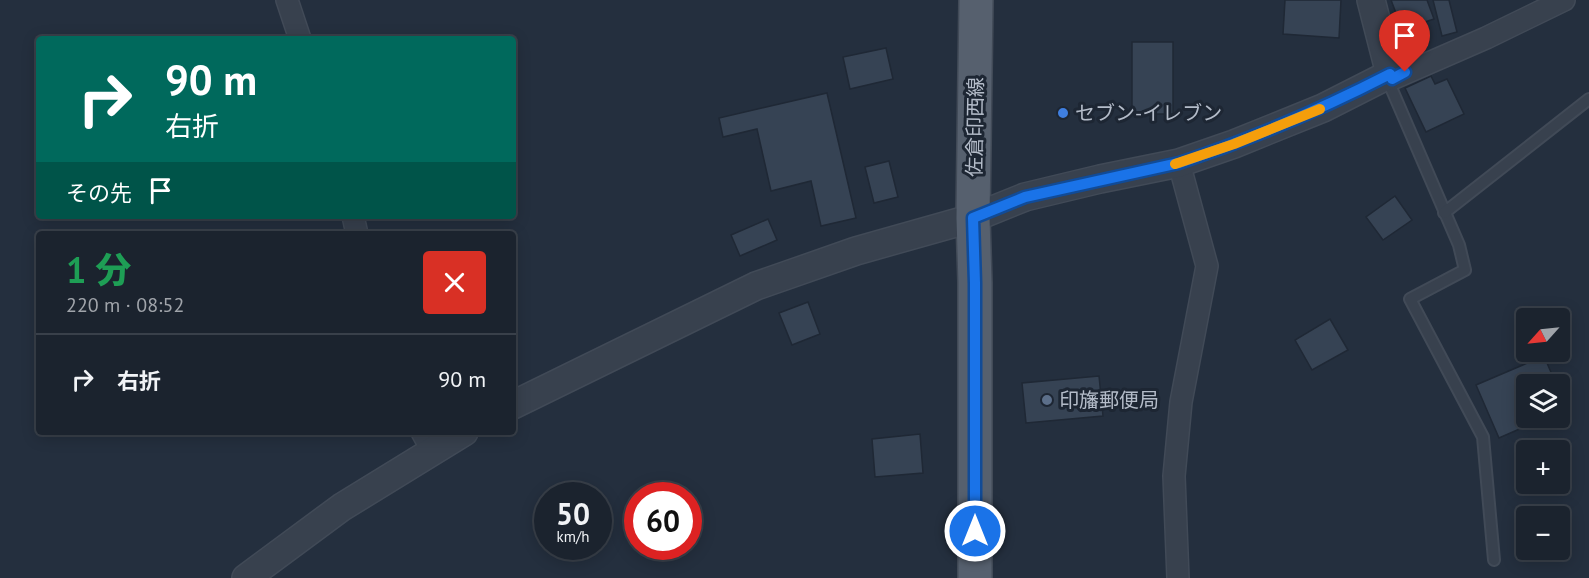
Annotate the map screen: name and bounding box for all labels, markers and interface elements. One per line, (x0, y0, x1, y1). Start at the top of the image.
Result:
pin (1379, 10, 1430, 72)
icon: arrive (1388, 19, 1421, 52)
text: 90 m (165, 52, 257, 107)
icon: right (66, 60, 144, 138)
street label: 佐倉印西線 (961, 77, 989, 177)
place label: セブン-イレブン (1075, 100, 1222, 126)
marker: セブン-イレブン (1056, 106, 1070, 120)
text: 右折 (165, 109, 219, 143)
icon: arrive (144, 174, 177, 207)
text: その先 (66, 179, 132, 207)
text: 1 分 (66, 246, 132, 293)
button: close (423, 251, 486, 314)
text: 220 m · 08:52 (66, 292, 184, 318)
north arrow (1516, 308, 1570, 362)
map controls (1516, 308, 1570, 560)
icon: right (66, 363, 99, 396)
text: 90 m (438, 365, 486, 393)
text: 右折 (117, 367, 161, 395)
button: layers (1516, 374, 1570, 428)
place label: 印旛郵便局 (1059, 387, 1159, 413)
marker: 印旛郵便局 (1040, 393, 1054, 407)
button: + (1516, 440, 1570, 494)
speed limit sign: 60 (624, 482, 702, 560)
text: 50 (556, 494, 590, 533)
position arrow (943, 499, 1007, 563)
button: − (1516, 506, 1570, 560)
text: km/h (557, 527, 589, 546)

